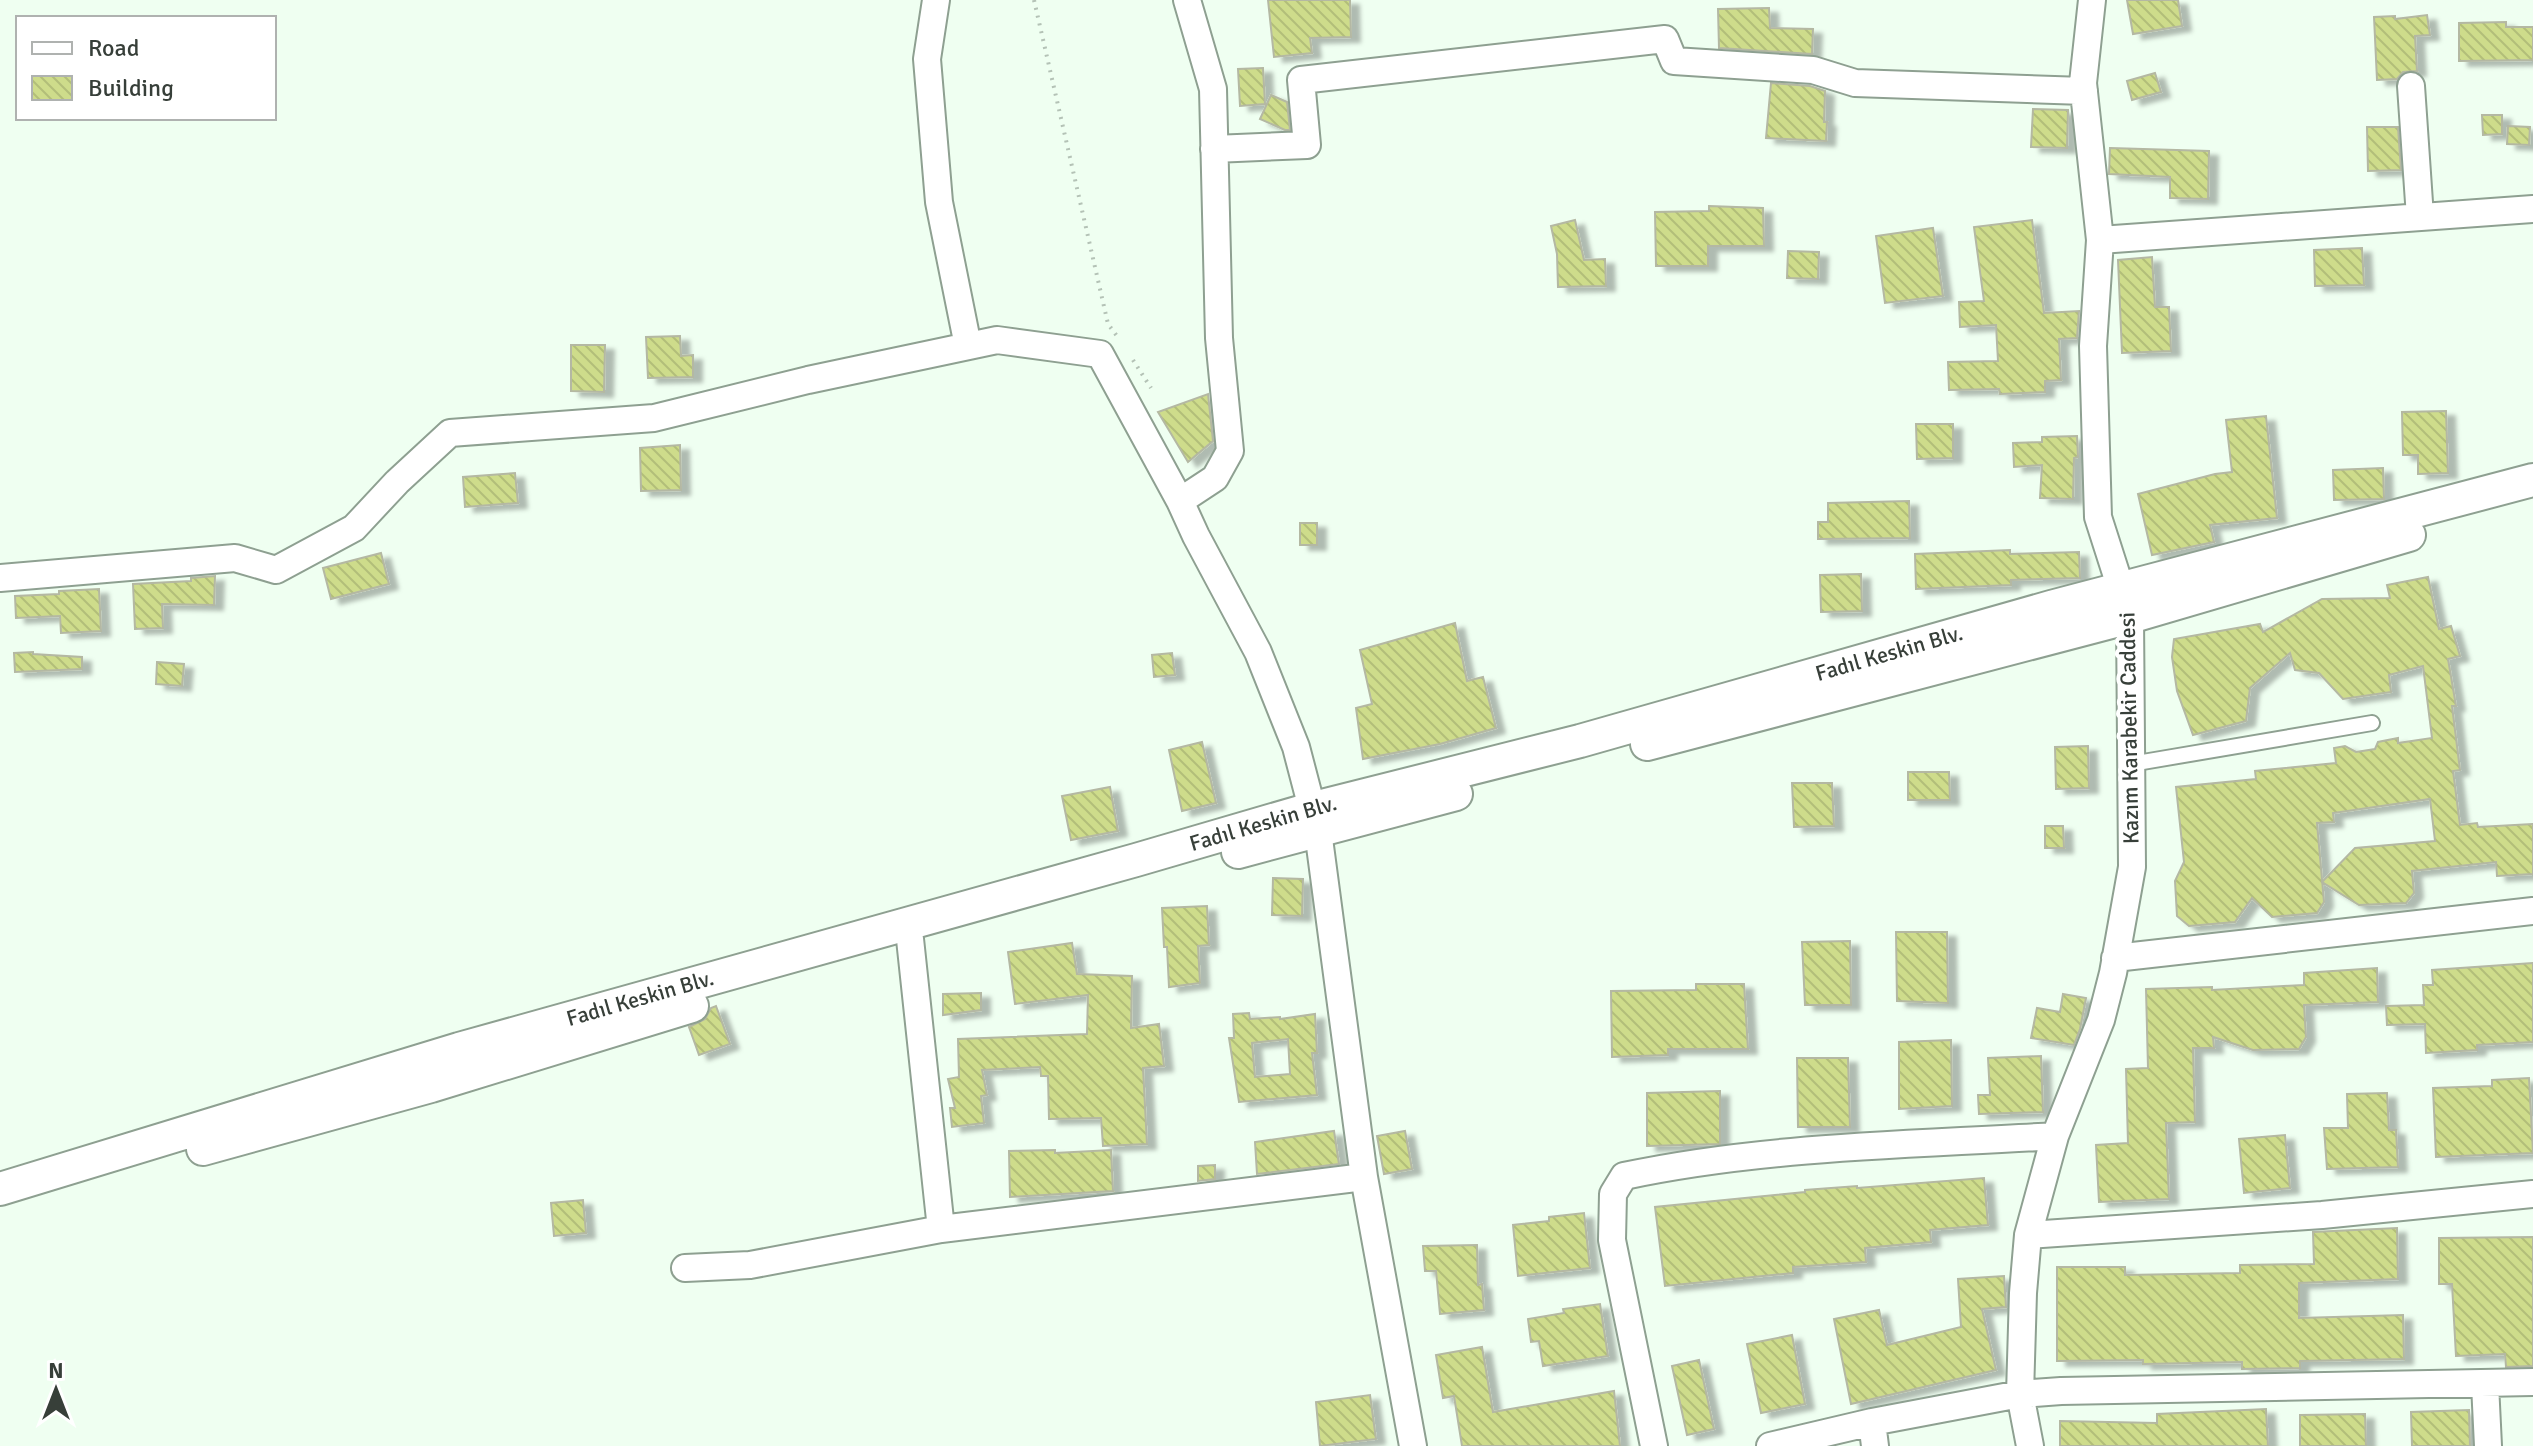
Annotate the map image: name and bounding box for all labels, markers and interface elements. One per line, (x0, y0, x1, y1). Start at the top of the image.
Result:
legend (16, 16, 276, 120)
text: Road (88, 33, 139, 63)
text: Building (88, 73, 174, 103)
street label: Kazım Karabekir Caddesi (2113, 612, 2145, 844)
street label: Fadıl Keskin Blv. (1812, 619, 1966, 687)
street label: Fadıl Keskin Blv. (1186, 789, 1340, 857)
street label: Fadıl Keskin Blv. (563, 964, 717, 1032)
north arrow (16, 1350, 96, 1430)
text: N (48, 1357, 64, 1384)

